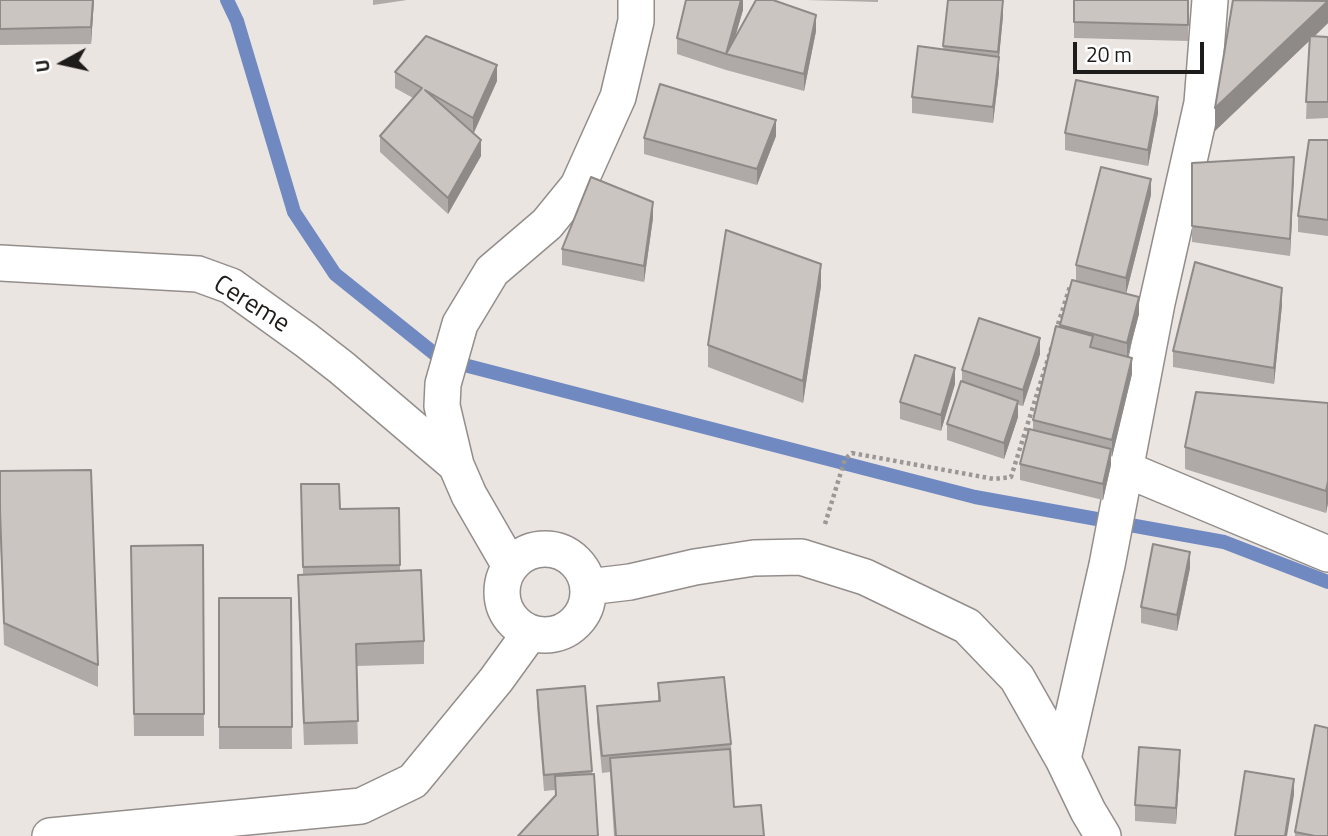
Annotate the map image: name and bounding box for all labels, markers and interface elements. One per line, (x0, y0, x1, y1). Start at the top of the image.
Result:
north arrow (28, 28, 98, 98)
scale bar (1076, 28, 1207, 72)
text: 20 m (1086, 38, 1132, 70)
text: U (26, 58, 57, 74)
street label: Cereme (207, 270, 295, 340)

